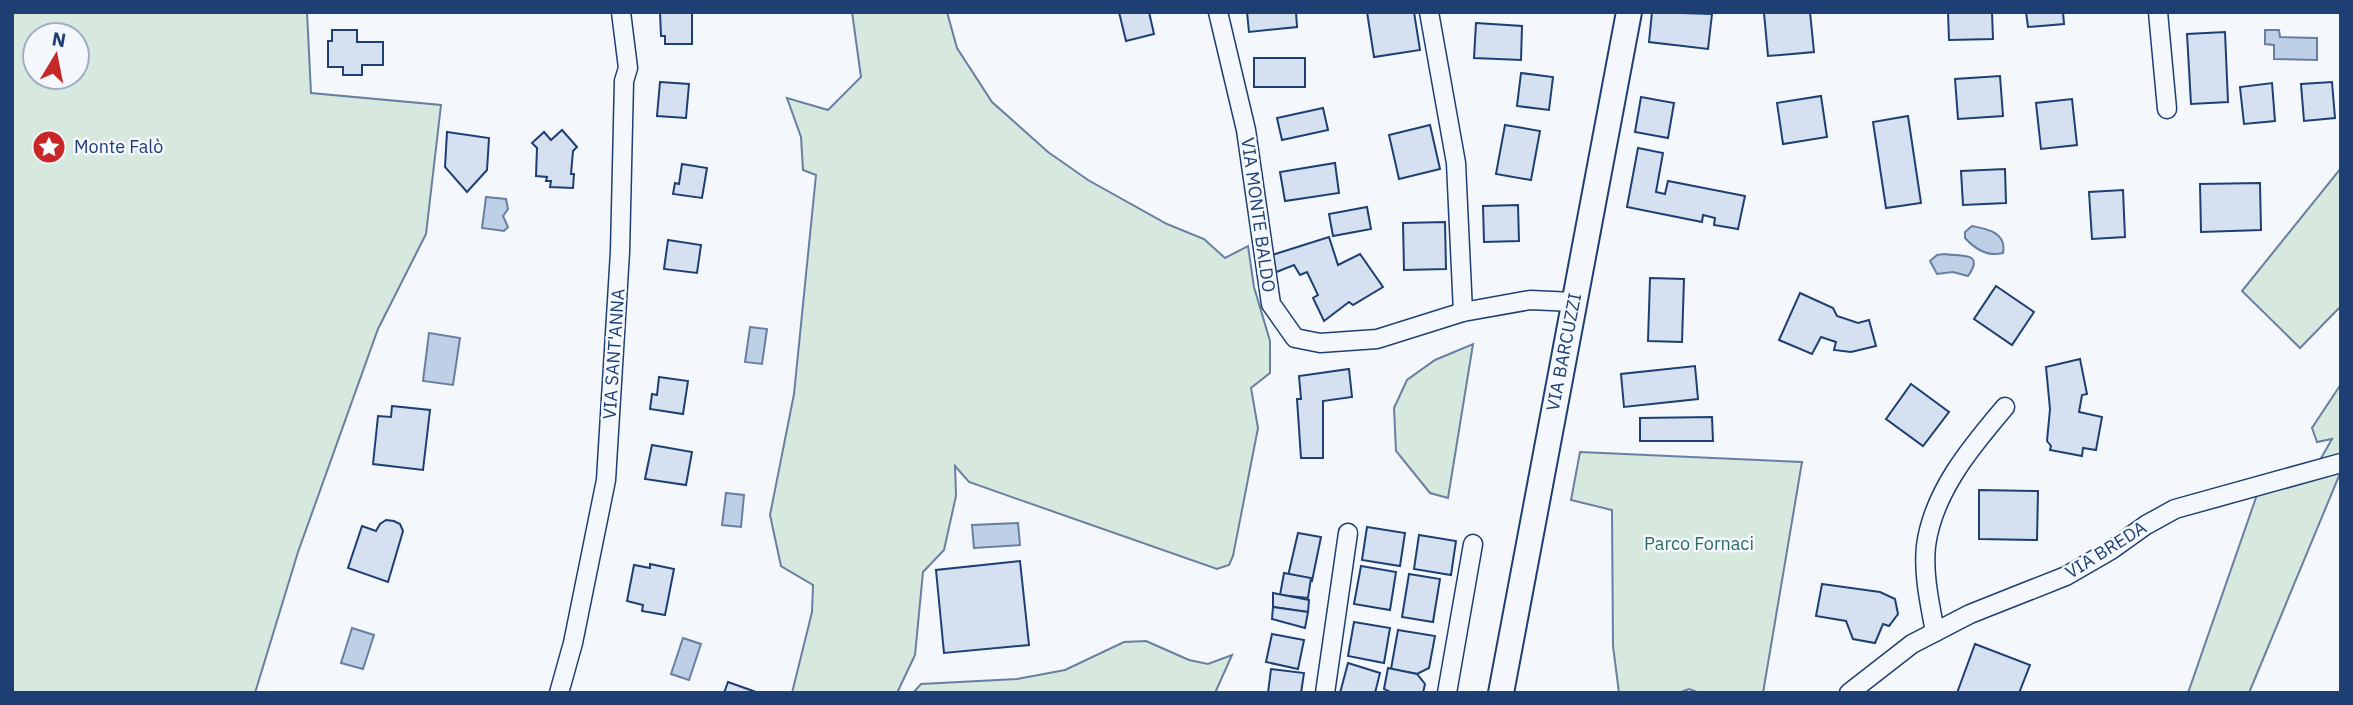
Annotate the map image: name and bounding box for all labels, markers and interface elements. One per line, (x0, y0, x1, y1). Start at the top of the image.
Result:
north arrow (21, 21, 91, 91)
text: N (50, 26, 68, 52)
place icon: Monte Falò (30, 128, 68, 166)
place label: Monte Falò (74, 135, 163, 158)
street label: VIA MONTE BALDO (1236, 136, 1281, 294)
street label: VIA SANT'ANNA (597, 287, 630, 420)
street label: VIA BARCUZZI (1541, 291, 1586, 413)
street label: VIA BREDA (2061, 515, 2151, 583)
park label: Parco Fornaci (1644, 532, 1754, 555)

